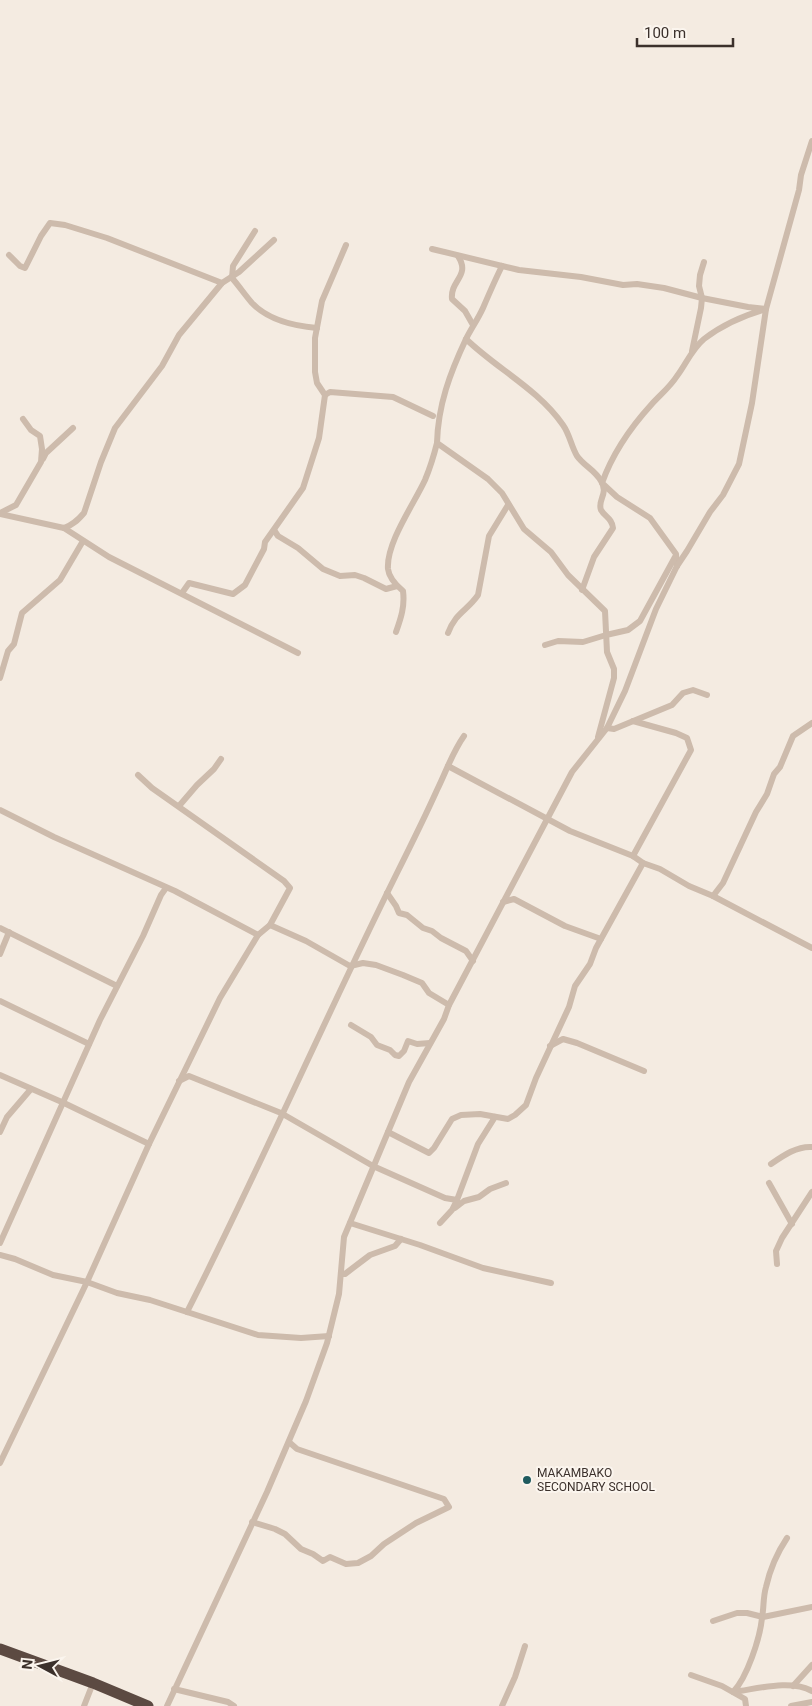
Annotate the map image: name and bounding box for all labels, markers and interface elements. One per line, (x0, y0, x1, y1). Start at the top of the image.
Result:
scale bar (637, 15, 733, 47)
text: 100 m (644, 24, 686, 42)
place label: MAKAMBAKO SECONDARY SCHOOL (537, 1466, 655, 1494)
marker: MAKAMBAKO SECONDARY SCHOOL (521, 1474, 533, 1486)
north arrow (15, 1641, 65, 1691)
text: N (19, 1659, 36, 1670)

